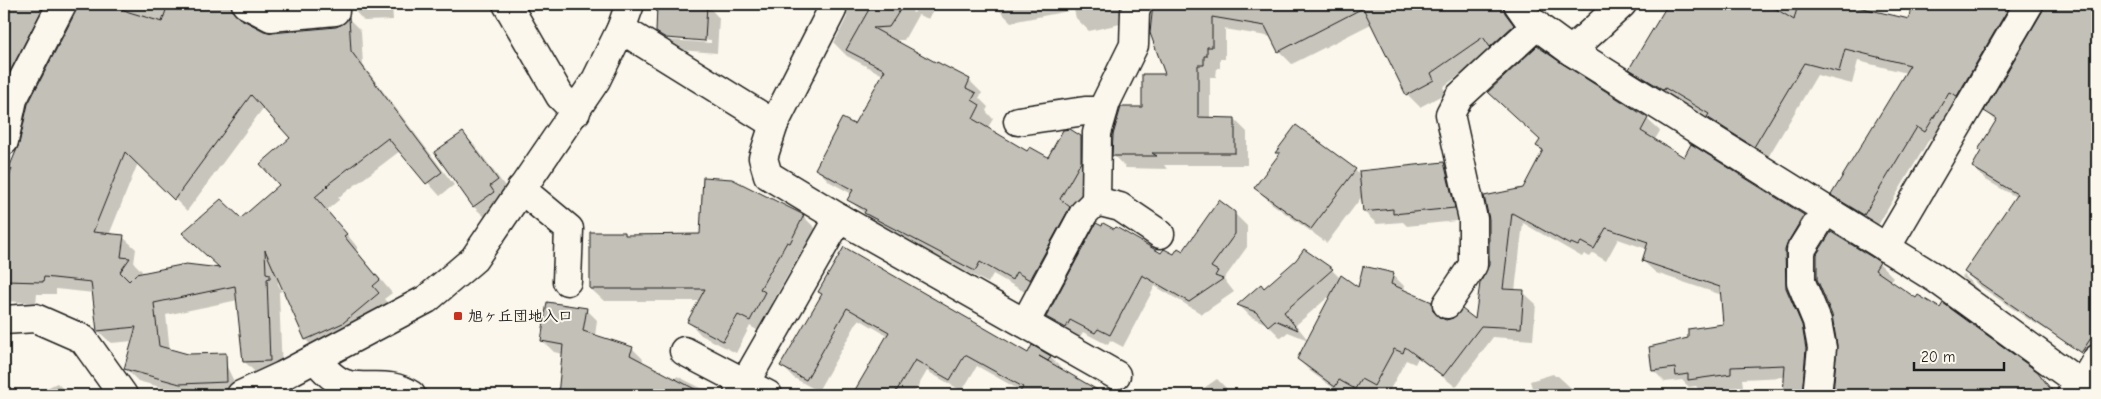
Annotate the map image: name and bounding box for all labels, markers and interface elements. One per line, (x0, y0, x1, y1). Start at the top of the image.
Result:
place label: 旭ヶ丘団地入口 (468, 307, 573, 325)
marker: 旭ヶ丘団地入口 (452, 310, 464, 322)
scale bar (1914, 339, 2004, 371)
text: 20 m (1921, 348, 1955, 366)

